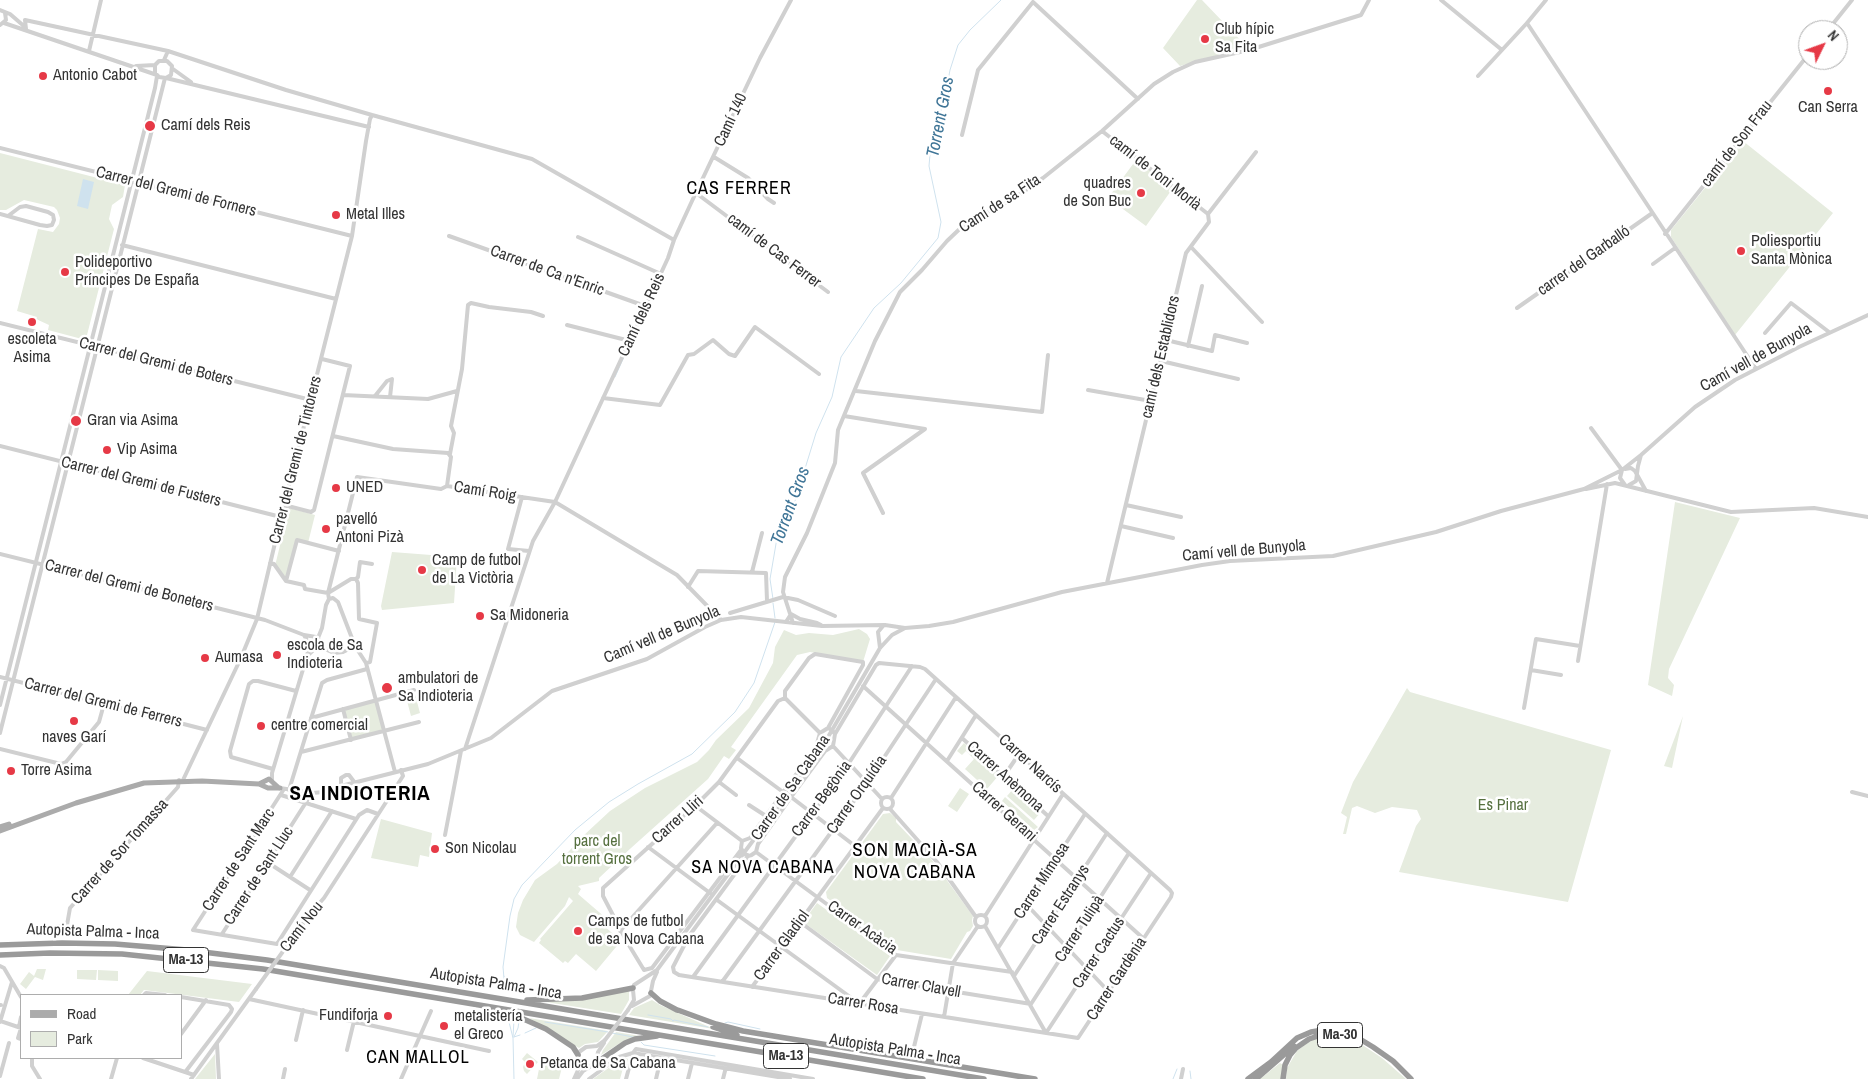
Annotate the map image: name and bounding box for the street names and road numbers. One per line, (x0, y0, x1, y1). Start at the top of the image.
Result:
street label: Camí 140 (710, 90, 752, 150)
street label: camí de Son Frau (1697, 97, 1777, 191)
street label: camí de Toni Morlà (1105, 131, 1205, 215)
street label: Carrer del Gremi de Forners (94, 163, 258, 221)
street label: Camí de sa Fita (956, 171, 1044, 237)
street label: camí de Cas Ferrer (723, 210, 825, 292)
street label: carrer del Garballó (1534, 222, 1634, 300)
street label: Carrer de Ca n'Enric (487, 241, 607, 301)
street label: Camí dels Reis (614, 270, 670, 360)
street label: camí dels Establidors (1138, 294, 1184, 420)
street label: Camí vell de Bunyola (1697, 320, 1815, 396)
street label: Carrer del Gremi de Boters (77, 334, 235, 390)
street label: Carrer del Gremi de Tintorers (266, 374, 326, 546)
street label: Carrer del Gremi de Fusters (59, 453, 223, 511)
street label: Camí Roig (453, 478, 517, 506)
street label: Camí vell de Bunyola (1181, 536, 1307, 566)
street label: Carrer del Gremi de Boneters (43, 556, 215, 616)
street label: Camí vell de Bunyola (601, 602, 723, 668)
street label: Carrer del Gremi de Ferrers (22, 674, 184, 732)
street label: Carrer de Sa Cabana (747, 731, 835, 845)
street label: Carrer Narcís (994, 731, 1066, 797)
street label: Carrer Anèmona (963, 737, 1047, 817)
street label: Carrer Orquídia (823, 752, 891, 838)
street label: Carrer Begònia (788, 757, 856, 841)
street label: Carrer Gerani (968, 778, 1040, 846)
street label: Carrer Lliri (648, 792, 708, 848)
street label: Carrer de Sor Tomassa (67, 795, 173, 909)
street label: Carrer de Sant Marc (199, 805, 279, 915)
street label: Carrer de Sant Lluc (220, 823, 298, 929)
street label: Carrer Mimosa (1010, 839, 1074, 923)
street label: Carrer Estranys (1028, 861, 1094, 949)
street label: Carrer Tulipà (1051, 892, 1109, 966)
street label: Carrer Acàcia (823, 897, 901, 959)
street label: Camí Nou (276, 898, 328, 956)
street label: Carrer Gladiol (750, 907, 814, 985)
street label: Carrer Cactus (1069, 914, 1129, 992)
street label: Autopista Palma - Inca (26, 920, 160, 944)
street label: Carrer Gardènia (1083, 934, 1151, 1024)
road number: Ma-13 (164, 948, 208, 972)
street label: Autopista Palma - Inca (429, 964, 563, 1004)
street label: Carrer Clavell (880, 970, 962, 1002)
street label: Carrer Rosa (826, 989, 900, 1019)
road number: Ma-30 (1318, 1022, 1362, 1048)
street label: Autopista Palma - Inca (828, 1030, 962, 1070)
road number: Ma-13 (764, 1044, 808, 1068)

